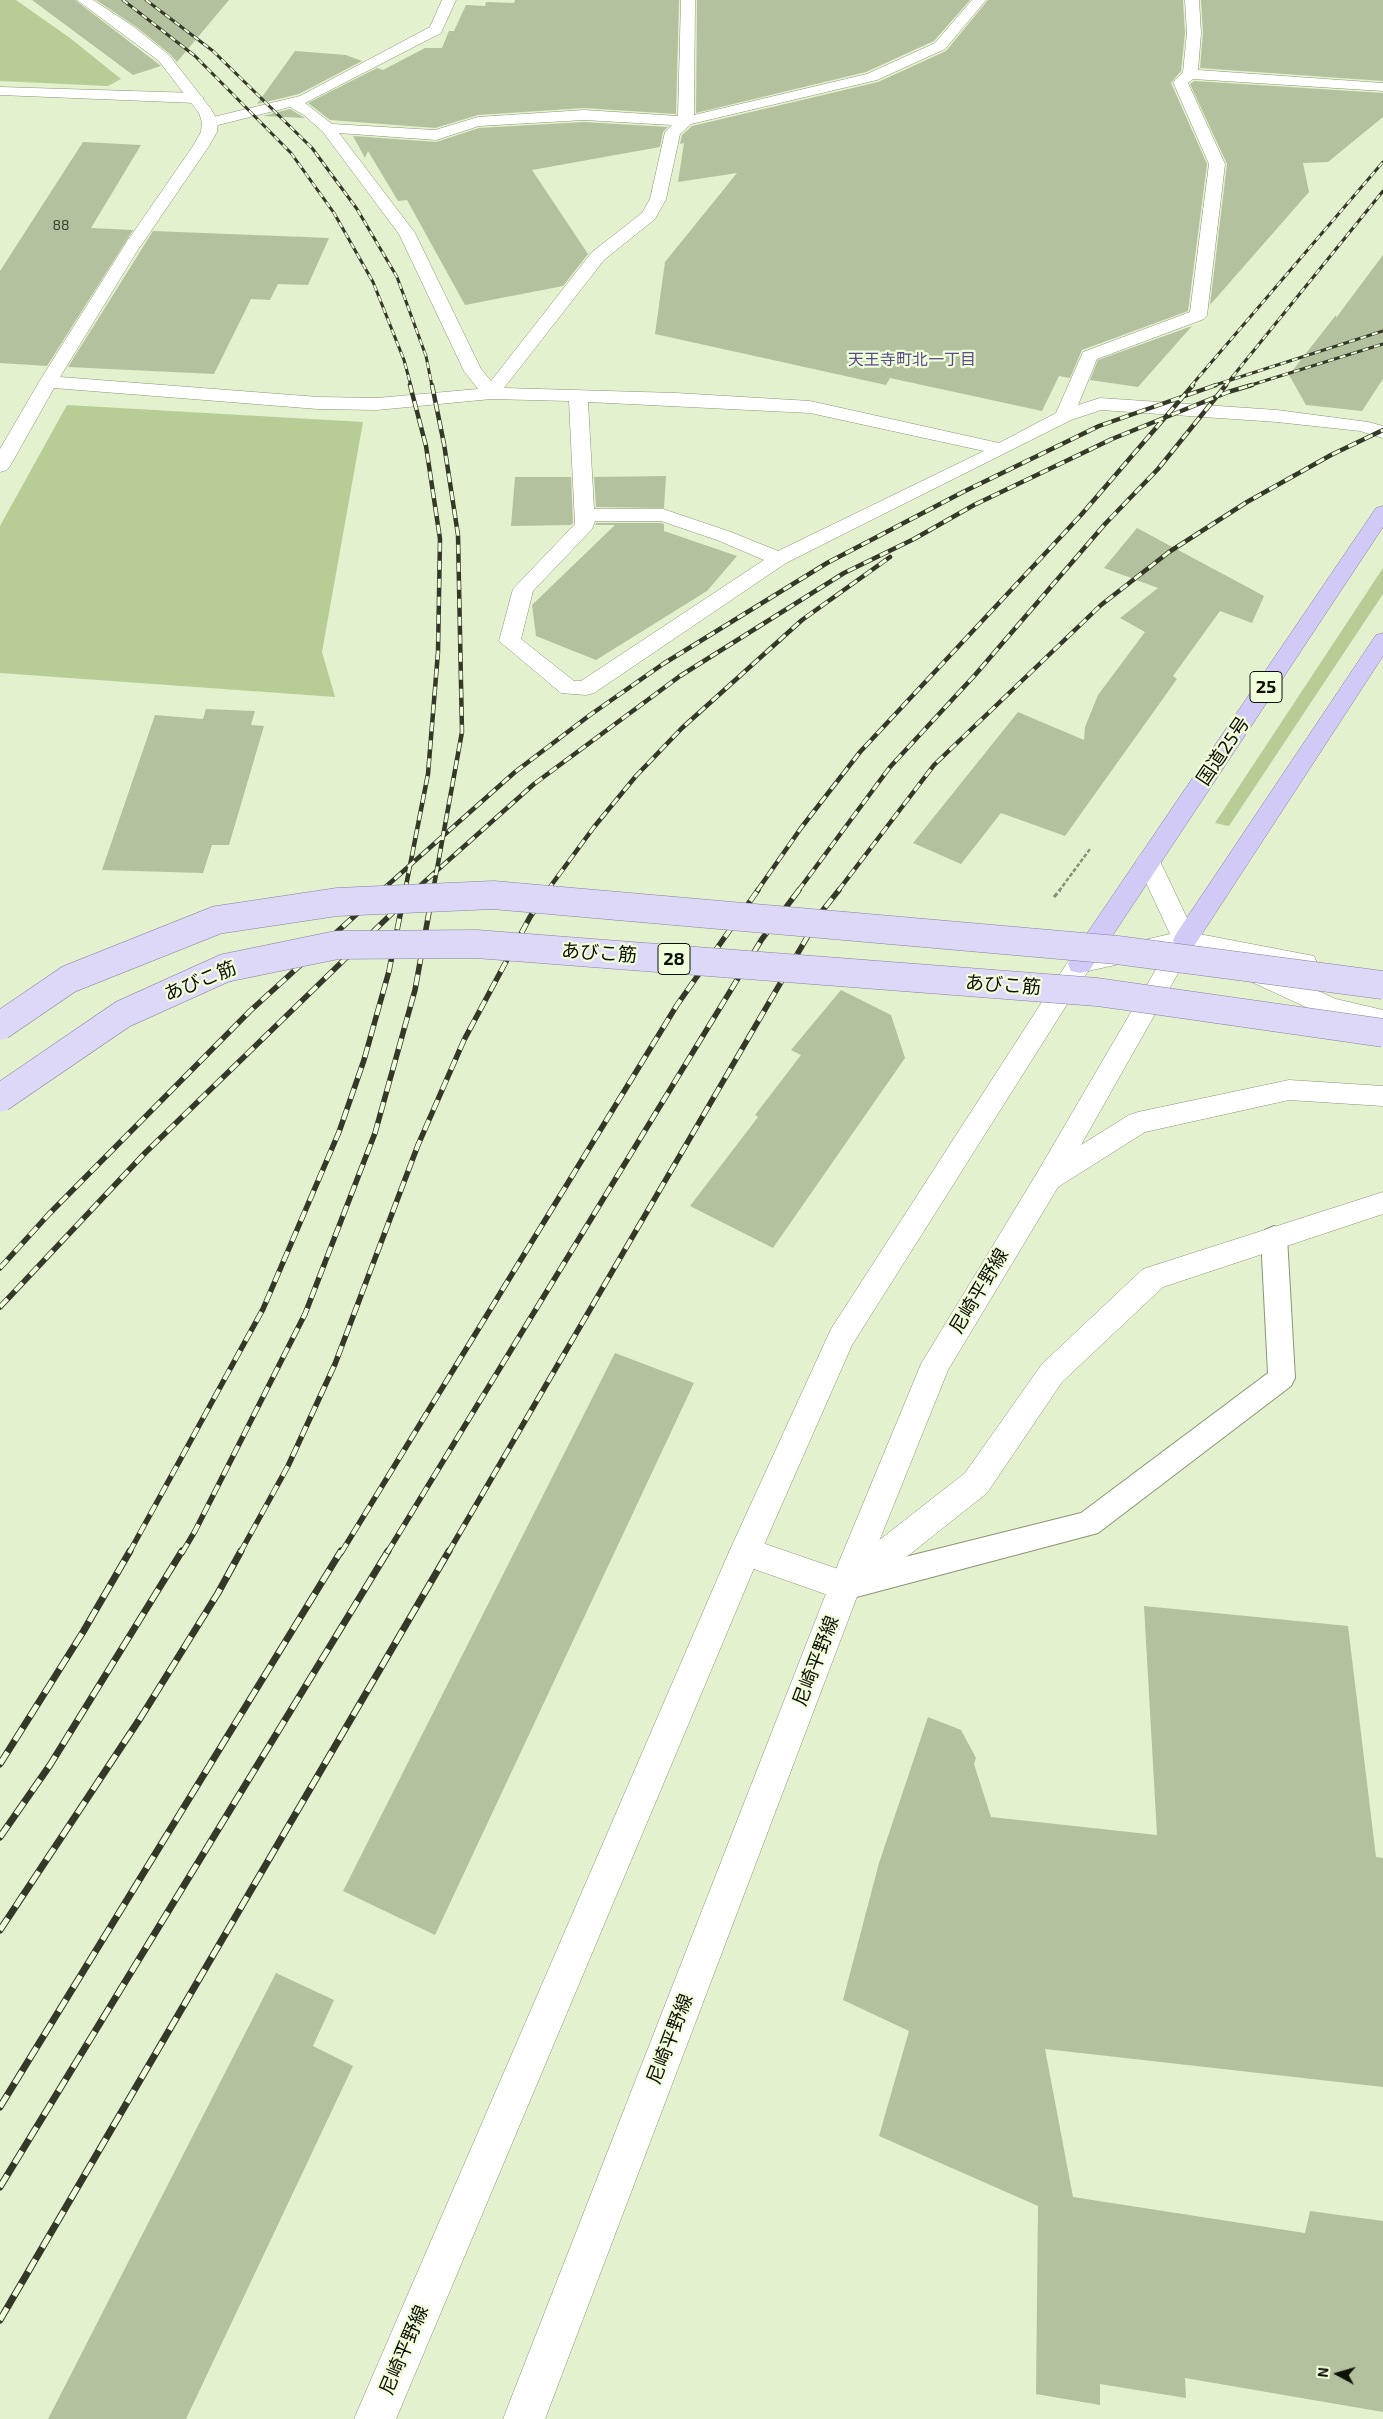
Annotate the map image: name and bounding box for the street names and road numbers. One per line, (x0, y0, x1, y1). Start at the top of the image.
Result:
road number: 25 (1250, 672, 1282, 702)
street label: 国道25号 (1192, 712, 1254, 790)
street label: あびこ筋 (560, 939, 638, 967)
road number: 28 (658, 944, 690, 974)
street label: あびこ筋 (160, 956, 240, 1006)
street label: あびこ筋 (964, 971, 1042, 999)
street label: 尼崎平野線 (945, 1244, 1013, 1338)
street label: 尼崎平野線 (788, 1613, 844, 1709)
street label: 尼崎平野線 (642, 1991, 698, 2087)
street label: 尼崎平野線 (375, 2302, 433, 2398)

